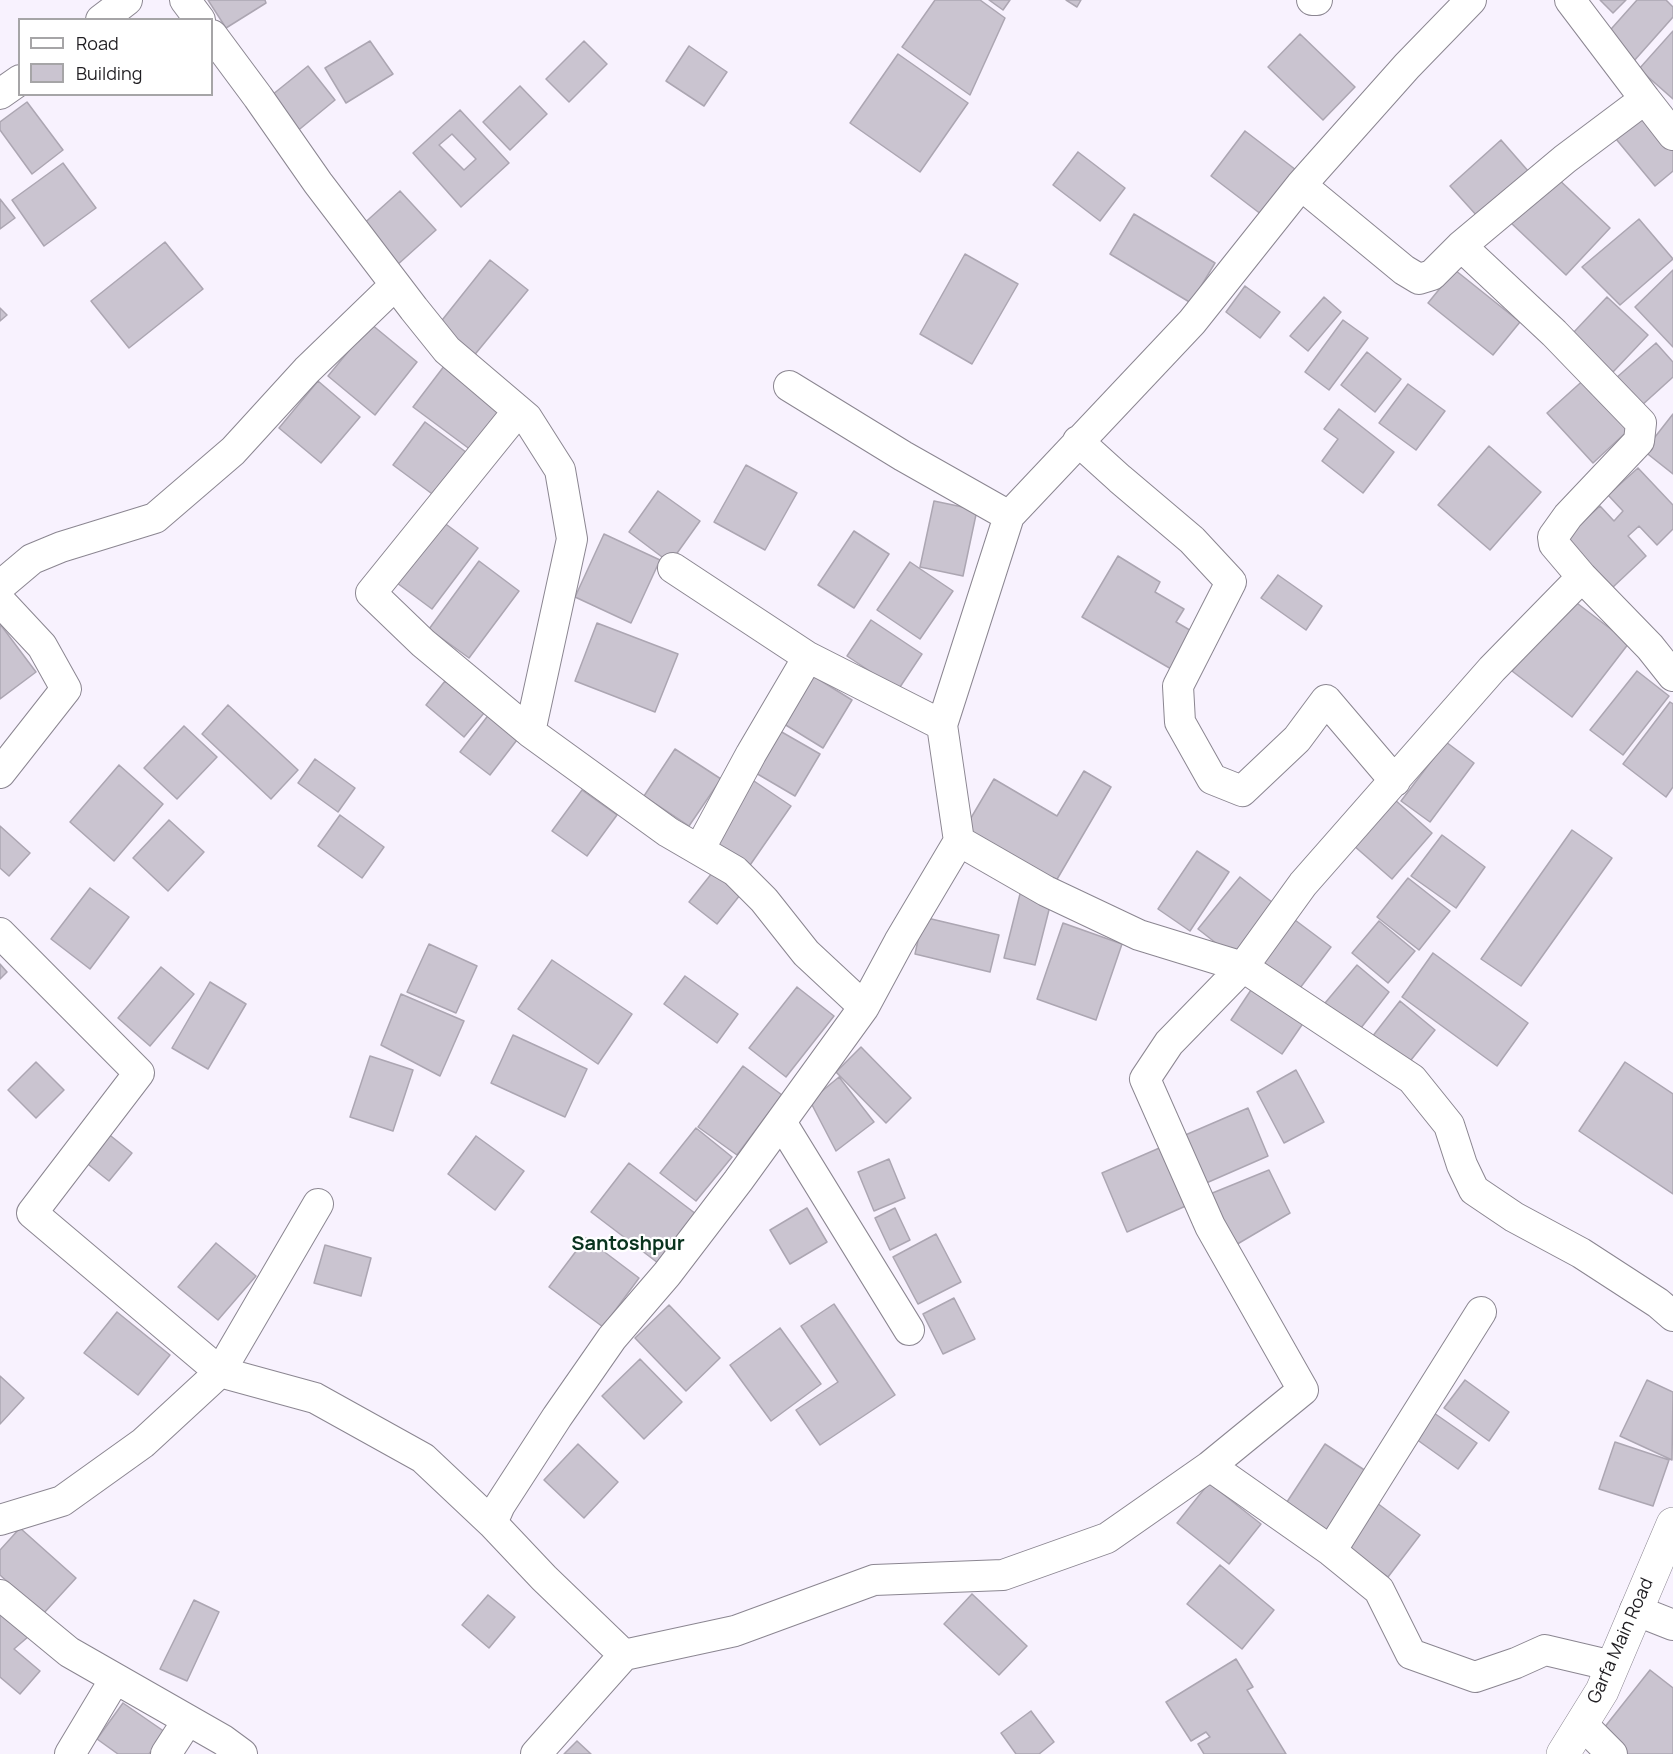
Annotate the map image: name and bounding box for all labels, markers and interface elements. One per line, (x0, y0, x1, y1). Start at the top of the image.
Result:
legend (18, 18, 213, 96)
text: Road (76, 31, 119, 55)
text: Building (76, 61, 142, 85)
district label: Santoshpur (571, 1232, 685, 1256)
street label: Garfa Main Road (1584, 1575, 1658, 1707)

